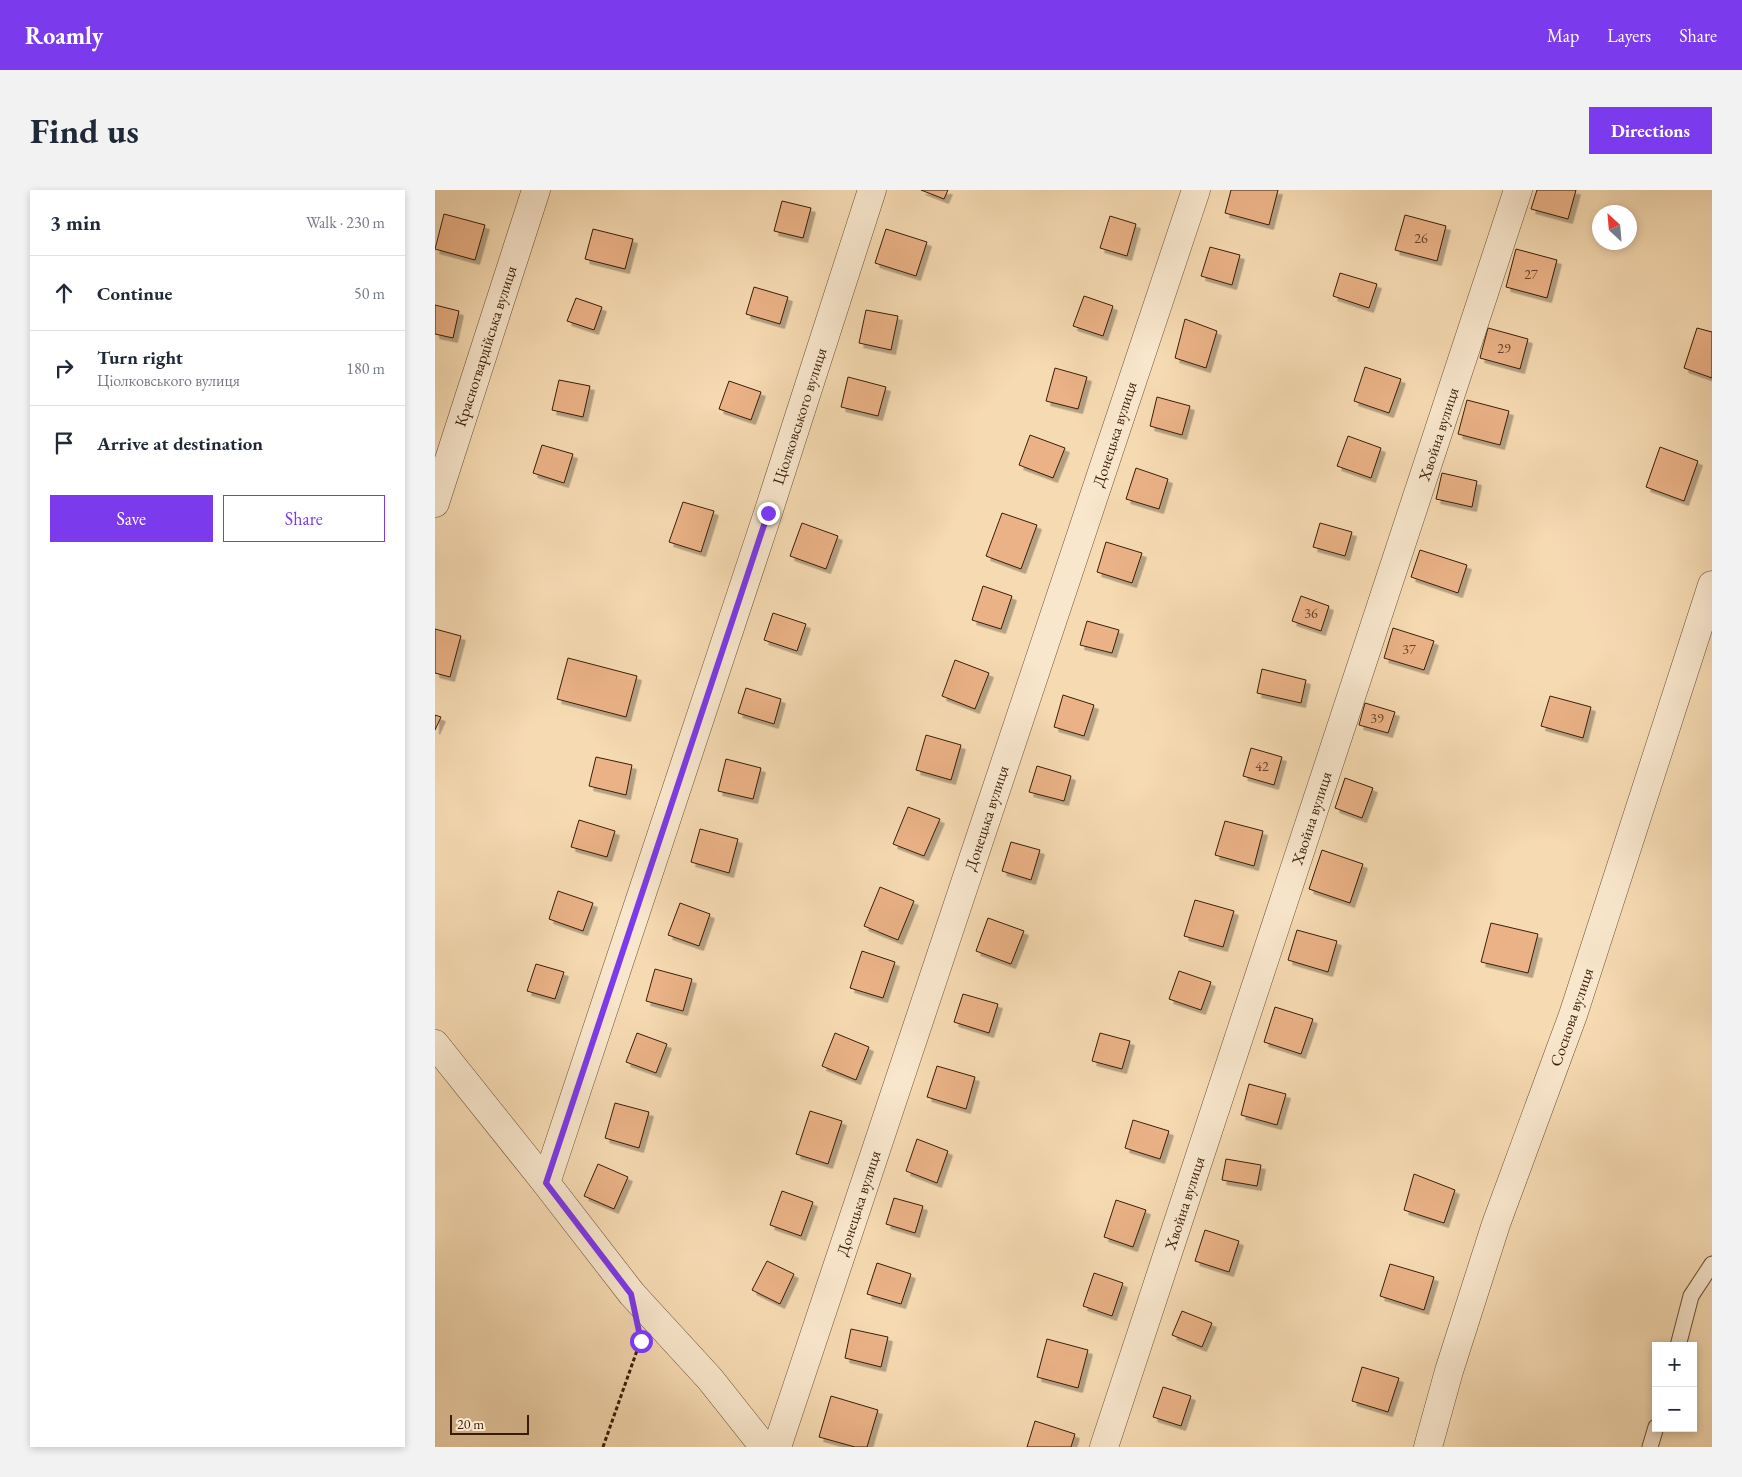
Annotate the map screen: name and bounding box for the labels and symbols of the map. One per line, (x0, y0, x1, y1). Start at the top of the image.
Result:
north arrow (1592, 205, 1637, 250)
house number: 26 (1414, 229, 1428, 247)
street label: Красногвардійська вулиця (450, 263, 521, 429)
house number: 27 (1524, 265, 1538, 283)
house number: 29 (1497, 339, 1511, 357)
street label: Ціолковського вулиця (767, 345, 832, 487)
street label: Донецька вулиця (1088, 379, 1141, 490)
street label: Хвойна вулиця (1413, 385, 1463, 485)
route end (757, 502, 780, 525)
house number: 36 (1304, 604, 1318, 622)
house number: 37 (1402, 640, 1416, 658)
house number: 39 (1370, 709, 1384, 727)
house number: 42 (1255, 757, 1269, 775)
street label: Донецька вулиця (960, 763, 1013, 874)
street label: Хвойна вулиця (1286, 769, 1336, 869)
street label: Соснова вулиця (1545, 965, 1598, 1069)
street label: Донецька вулиця (832, 1148, 885, 1259)
street label: Хвойна вулиця (1159, 1154, 1209, 1254)
route start (630, 1330, 653, 1353)
scale bar (450, 1412, 529, 1435)

